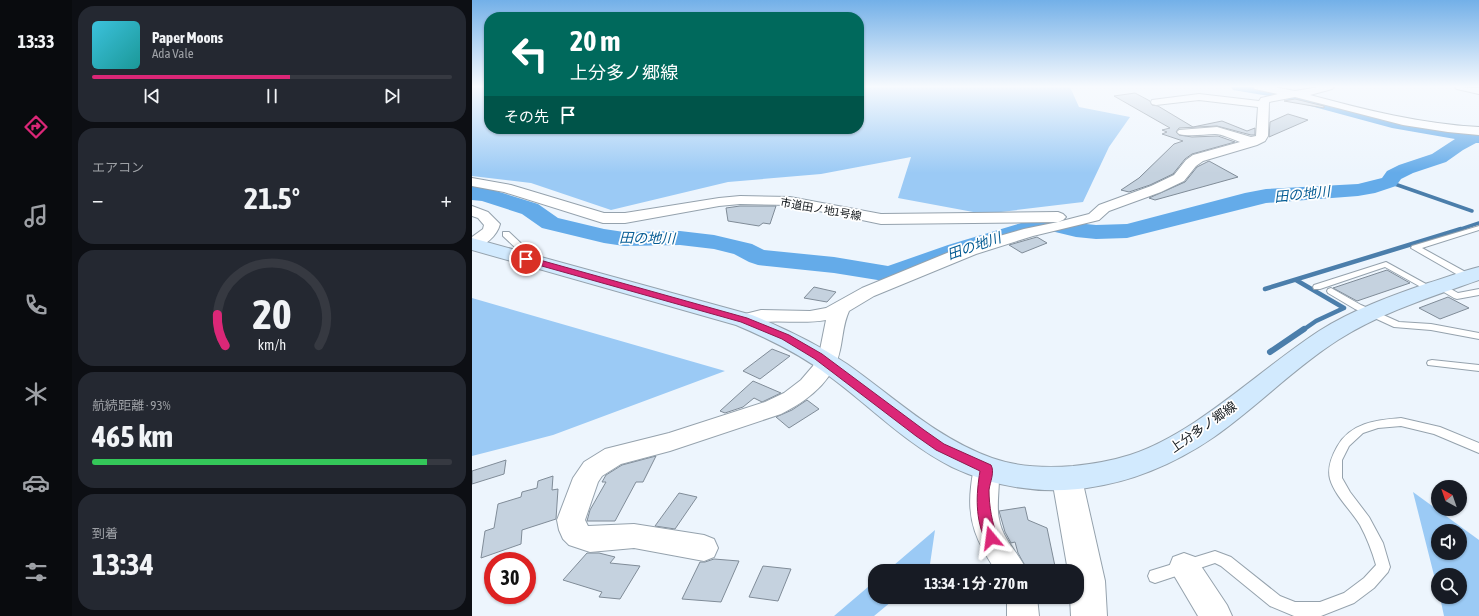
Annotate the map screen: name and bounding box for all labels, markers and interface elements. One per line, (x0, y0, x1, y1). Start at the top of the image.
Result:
text: 20 m (570, 25, 620, 57)
icon: left (504, 28, 556, 80)
text: Paper Moons (152, 29, 223, 46)
text: 13:33 (17, 31, 55, 52)
text: Ada Vale (152, 46, 194, 61)
text: 上分多ノ郷線 (570, 62, 678, 83)
icon: previous (141, 85, 163, 107)
icon: pause (261, 85, 283, 107)
icon: next (381, 85, 403, 107)
icon: arrive (557, 104, 579, 126)
text: その先 (504, 108, 549, 125)
icon: directions (22, 113, 50, 141)
text: エアコン (92, 160, 144, 175)
text: 21.5° (244, 181, 300, 215)
water label: 田の地川 (1273, 183, 1333, 205)
text: − (92, 186, 103, 212)
text: + (441, 186, 452, 212)
street label: 市道田ノ地1号線 (779, 196, 863, 222)
icon: music (22, 202, 50, 230)
water label: 田の地川 (945, 229, 1005, 263)
water label: 田の地川 (619, 230, 677, 247)
pin (509, 242, 543, 276)
icon: arrive (515, 248, 537, 270)
text: 20 (252, 290, 292, 338)
icon: phone (22, 291, 50, 319)
text: km/h (258, 337, 286, 353)
icon: climate (22, 380, 50, 408)
text: 航続距離 · 93% (92, 398, 171, 413)
street label: 上分多ノ郷線 (1167, 398, 1239, 456)
text: 465 km (92, 419, 173, 453)
icon: car (22, 469, 50, 497)
north arrow (1431, 480, 1467, 516)
map controls (1431, 480, 1467, 604)
position arrow (970, 517, 1012, 559)
button: sound (1431, 524, 1467, 560)
text: 到着 (92, 526, 118, 541)
text: 13:34 (92, 547, 154, 581)
speed limit sign: 30 (484, 552, 536, 604)
icon: filters (22, 558, 50, 586)
button: search (1431, 568, 1467, 604)
text: 13:34 · 1 分 · 270 m (924, 575, 1028, 592)

